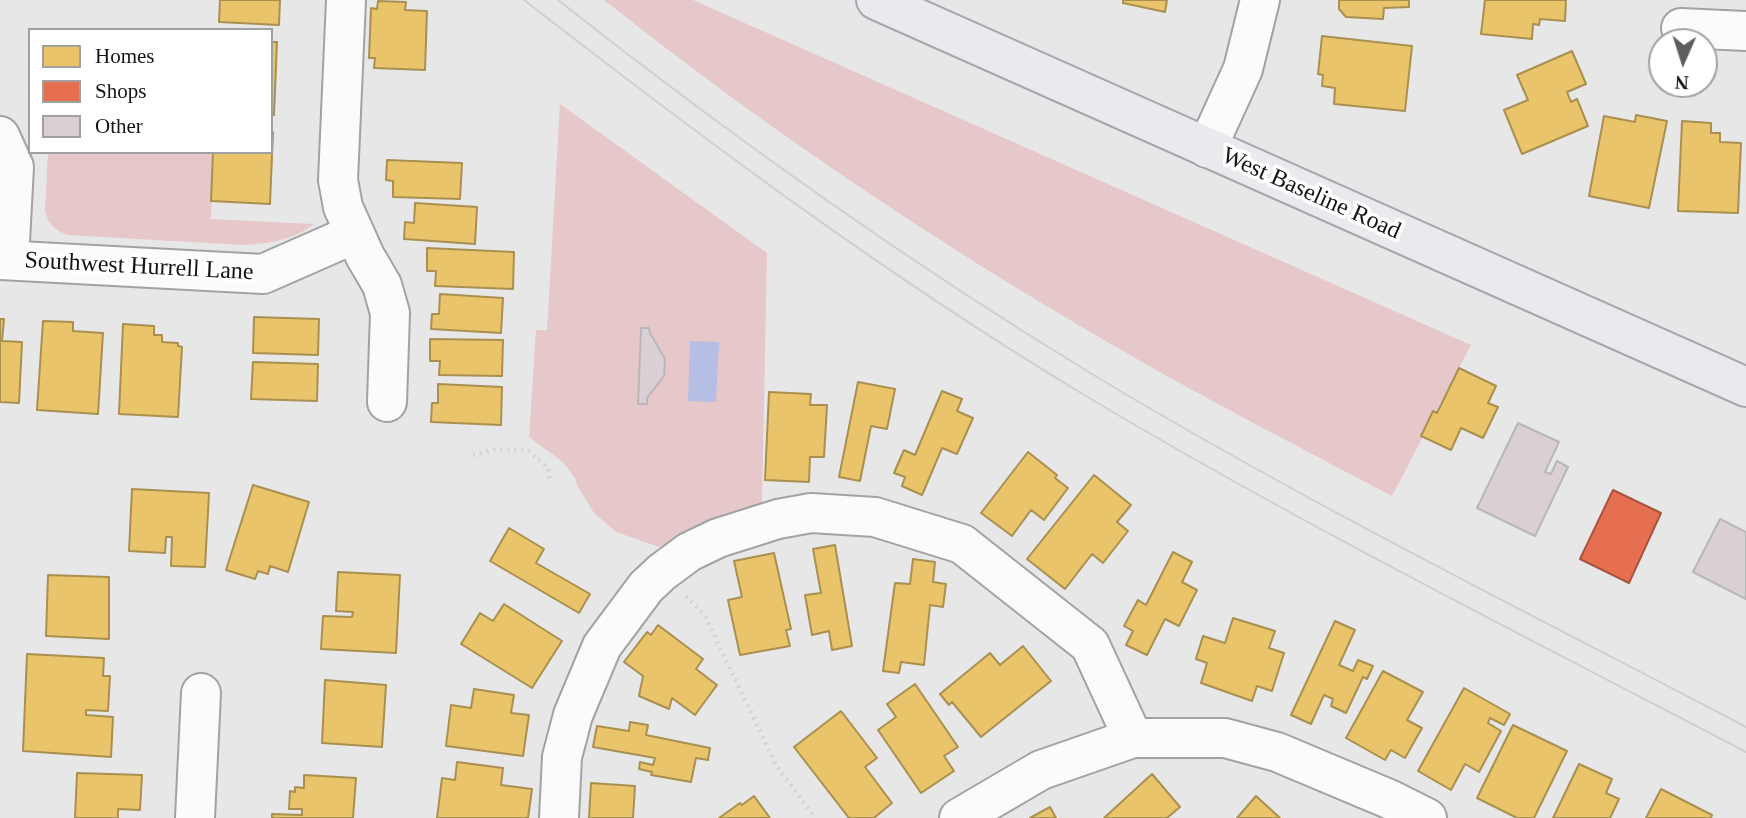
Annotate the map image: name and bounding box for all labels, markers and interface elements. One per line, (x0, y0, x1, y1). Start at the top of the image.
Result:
legend (28, 28, 273, 154)
north arrow (1648, 28, 1718, 98)
text: Homes (95, 44, 155, 68)
text: N (1675, 72, 1689, 93)
text: Shops (95, 79, 146, 103)
text: Other (95, 114, 143, 138)
street label: West Baseline Road (1217, 142, 1405, 246)
street label: Southwest Hurrell Lane (24, 247, 254, 287)

